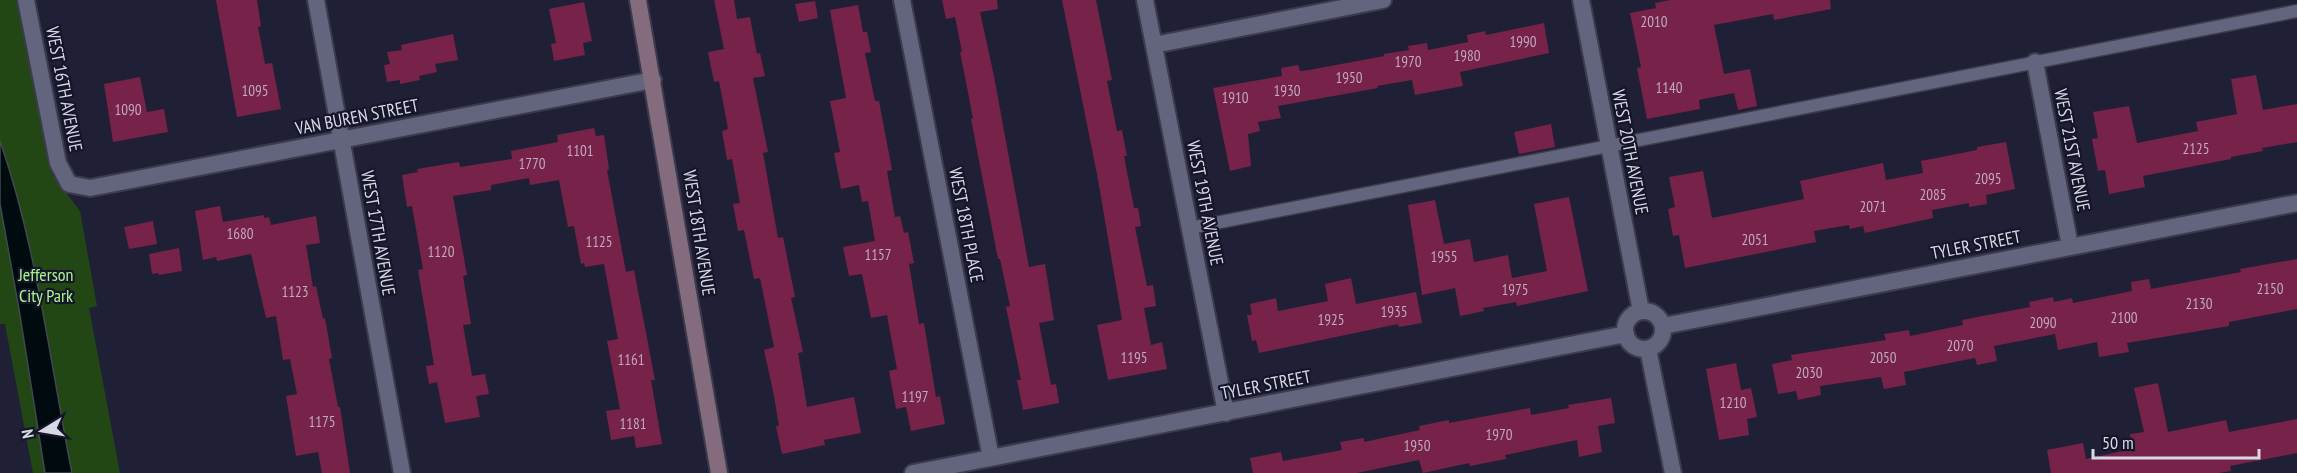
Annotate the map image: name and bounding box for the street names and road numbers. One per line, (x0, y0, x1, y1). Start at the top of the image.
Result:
street label: WEST 16TH AVENUE (41, 25, 88, 153)
street label: WEST 21ST AVENUE (2049, 87, 2096, 213)
street label: WEST 20TH AVENUE (1607, 88, 1654, 216)
street label: VAN BUREN STREET (292, 93, 421, 140)
street label: WEST 19TH AVENUE (1182, 139, 1229, 267)
street label: WEST 18TH PLACE (944, 166, 989, 284)
street label: WEST 17TH AVENUE (356, 169, 401, 297)
street label: WEST 18TH AVENUE (678, 169, 721, 297)
street label: TYLER STREET (1929, 224, 2023, 265)
street label: TYLER STREET (1219, 364, 1313, 405)

